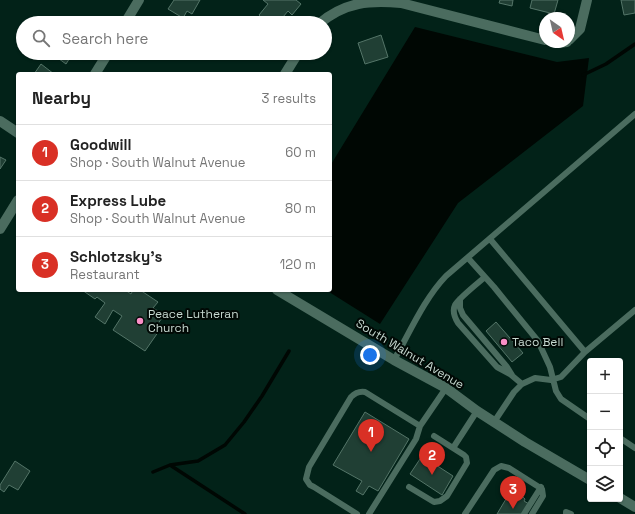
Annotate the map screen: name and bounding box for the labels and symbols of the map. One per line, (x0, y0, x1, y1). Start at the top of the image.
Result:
north arrow (539, 12, 575, 48)
place label: Peace Lutheran Church (148, 306, 239, 336)
street label: South Walnut Avenue (353, 315, 467, 393)
marker: Peace Lutheran Church (135, 316, 145, 326)
place label: Taco Bell (512, 334, 563, 350)
marker: Taco Bell (499, 337, 509, 347)
your location (360, 345, 380, 365)
pin: 1 (358, 419, 384, 452)
pin: 2 (419, 442, 445, 475)
pin: 3 (500, 476, 526, 509)

